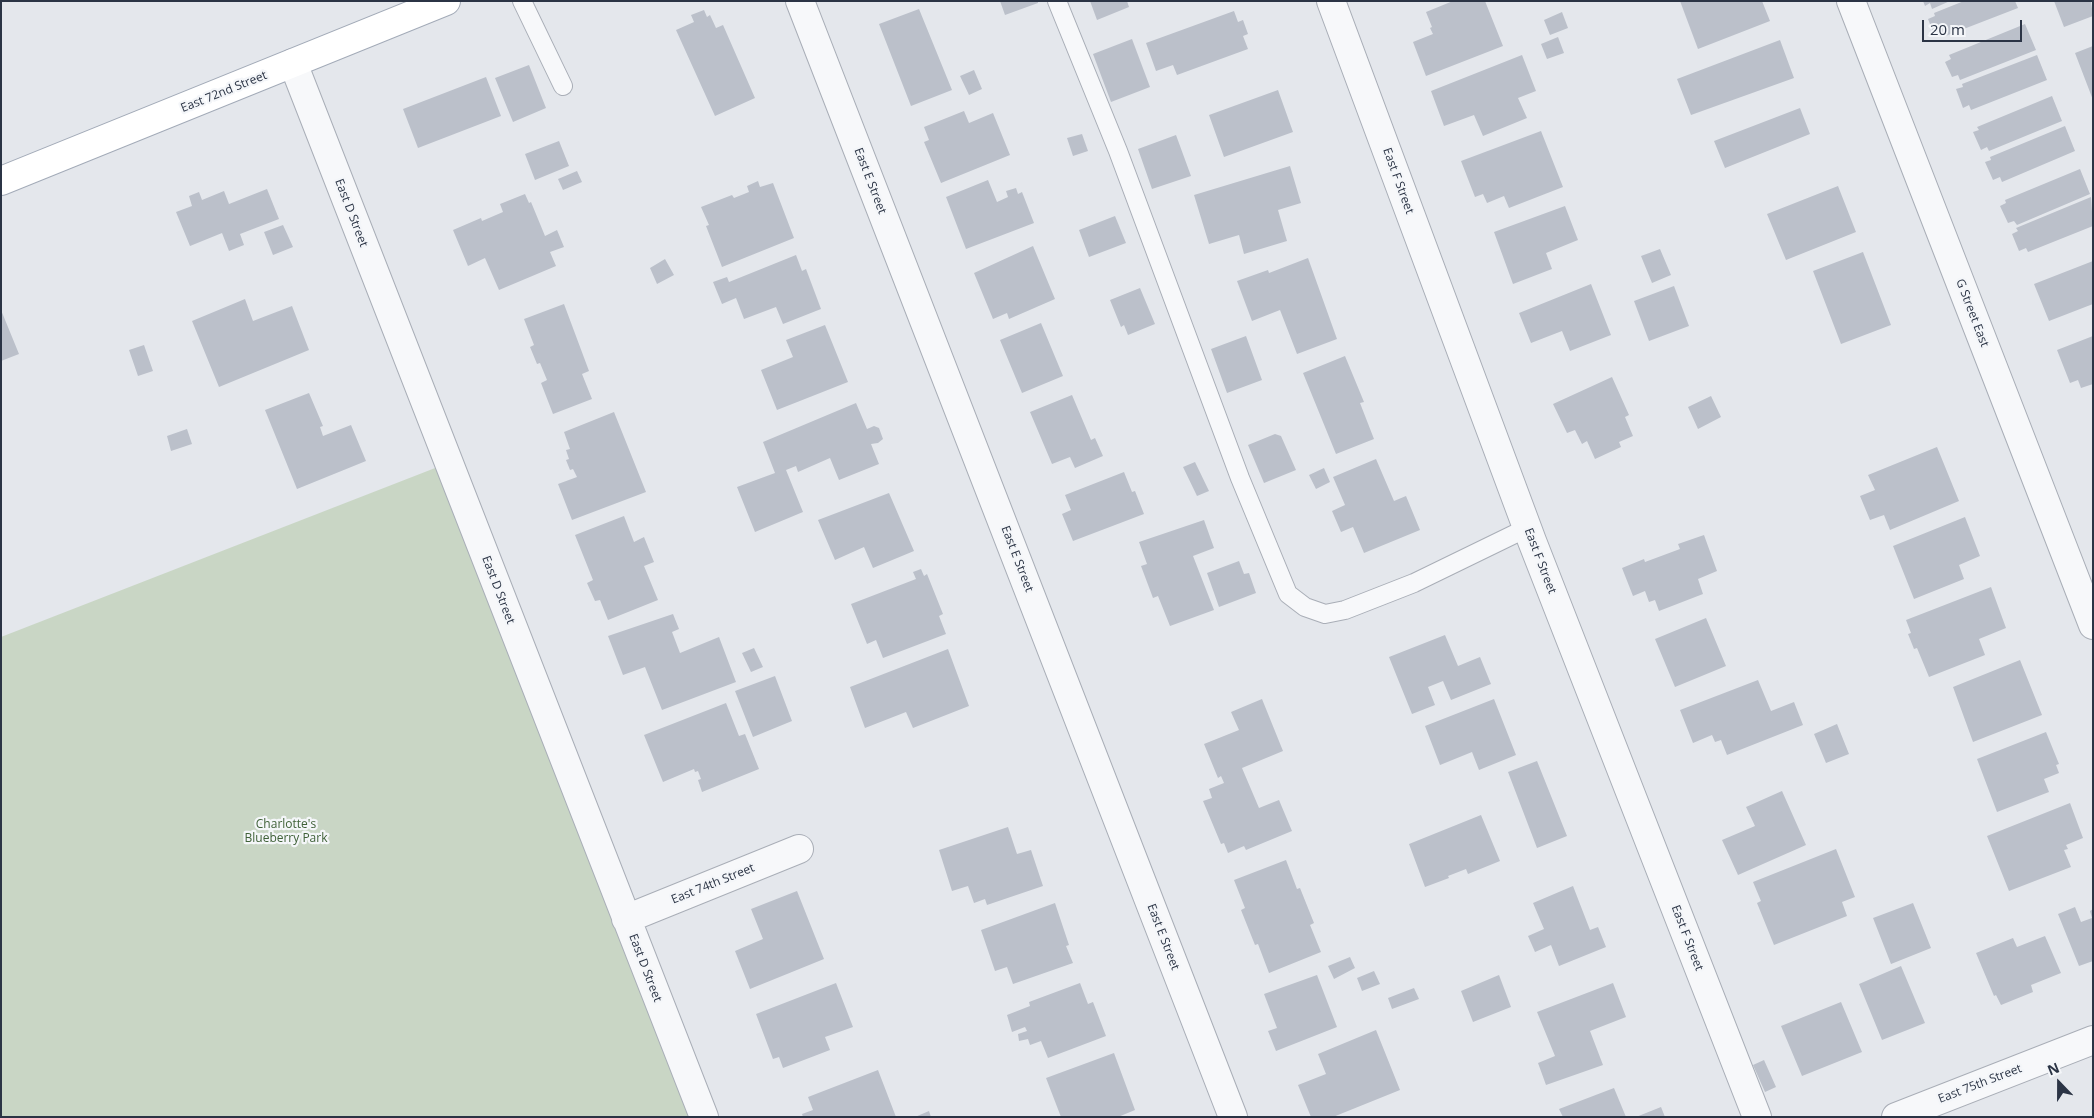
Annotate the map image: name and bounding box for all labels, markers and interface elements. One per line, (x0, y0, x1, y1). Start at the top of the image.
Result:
scale bar (1924, 10, 2024, 42)
text: 20 m (1930, 19, 1965, 39)
street label: East 72nd Street (179, 68, 269, 116)
street label: East E Street (851, 146, 889, 216)
street label: East F Street (1379, 146, 1417, 216)
street label: East D Street (331, 177, 371, 249)
street label: G Street East (1952, 277, 1992, 349)
street label: East E Street (998, 524, 1036, 594)
street label: East F Street (1521, 526, 1559, 596)
street label: East D Street (478, 554, 518, 626)
park label: Charlotte's Blueberry Park (245, 818, 327, 846)
street label: East 74th Street (669, 861, 757, 907)
street label: East E Street (1144, 902, 1182, 972)
street label: East F Street (1668, 903, 1706, 973)
street label: East D Street (625, 932, 665, 1004)
north arrow (2034, 1058, 2084, 1108)
text: N (2044, 1058, 2062, 1080)
street label: East 75th Street (1936, 1061, 2024, 1107)

